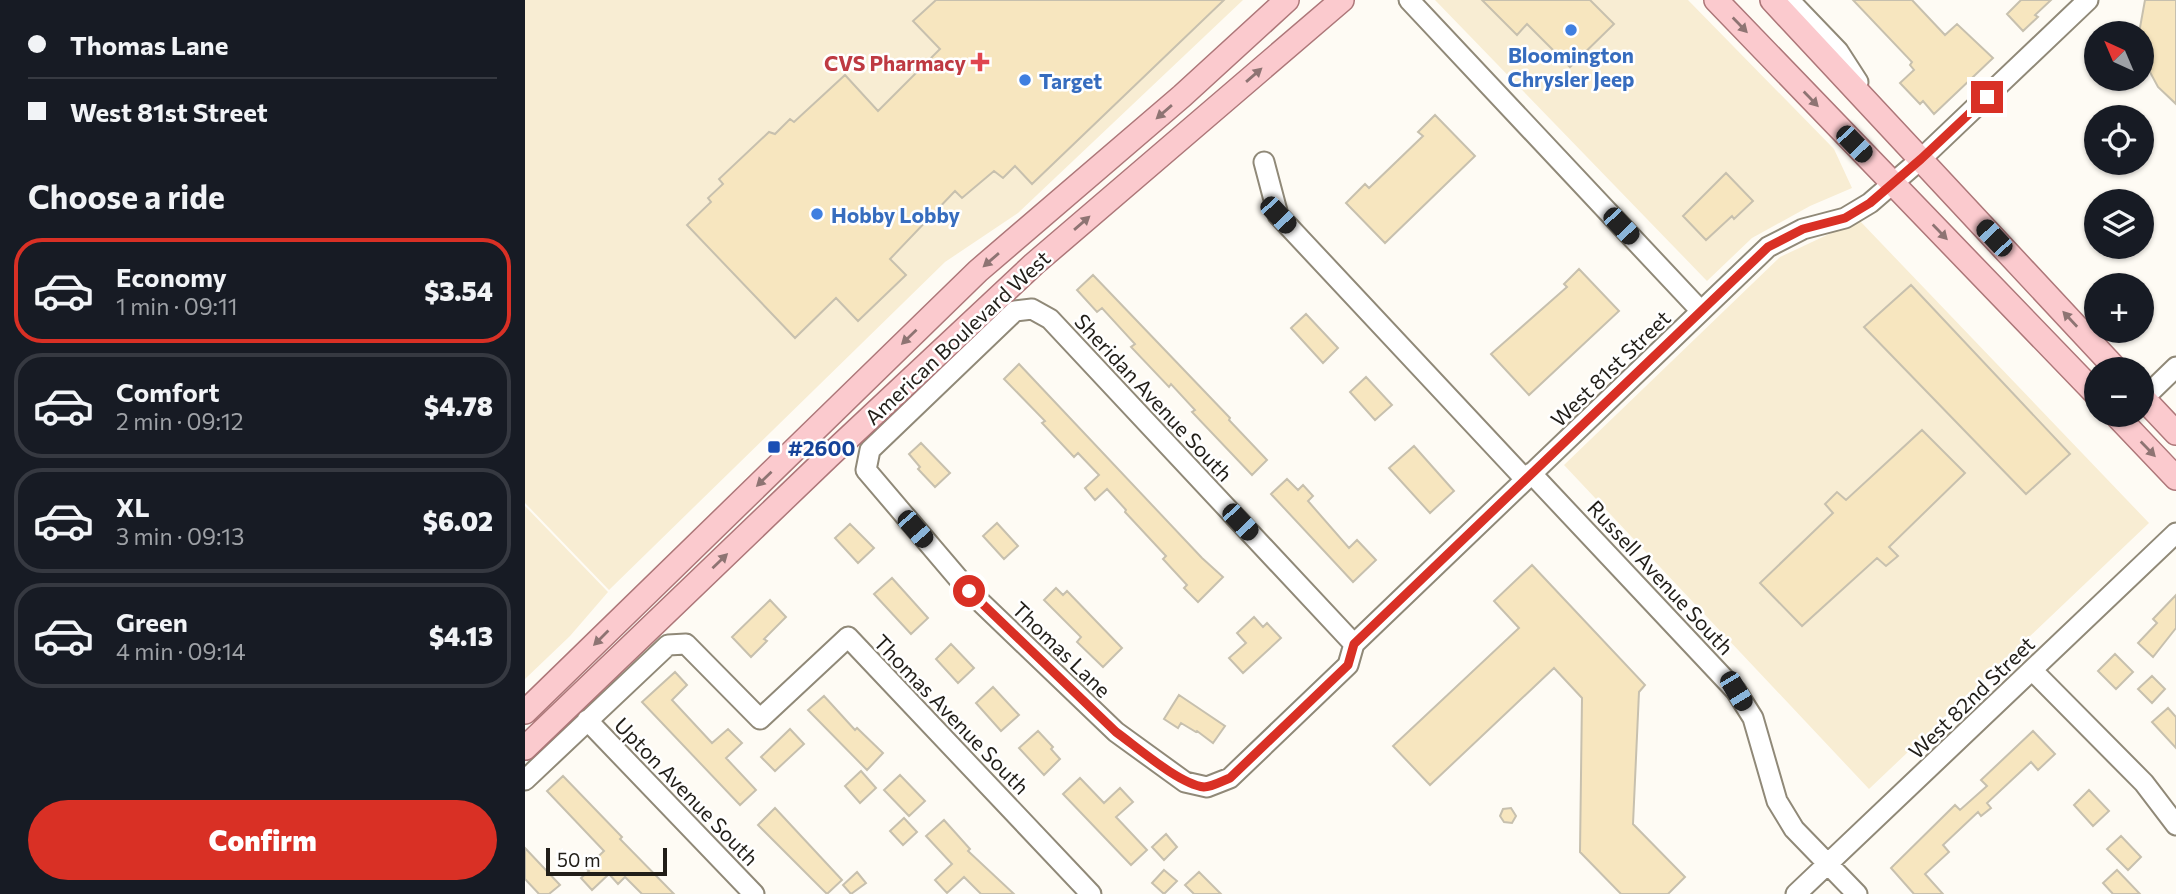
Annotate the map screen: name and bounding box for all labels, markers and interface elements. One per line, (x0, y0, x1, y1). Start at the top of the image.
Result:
one-way arrow (1731, 16, 1747, 33)
north arrow (2084, 21, 2154, 91)
map controls (2084, 21, 2154, 427)
marker: Bloomington Chrysler Jeep (1563, 22, 1579, 38)
text: Thomas Lane (70, 29, 228, 60)
place label: Bloomington Chrysler Jeep (1508, 42, 1634, 91)
place label: CVS Pharmacy (824, 50, 966, 75)
marker: CVS Pharmacy (972, 54, 988, 70)
place label: Target (1039, 68, 1102, 93)
one-way arrow (1246, 68, 1263, 83)
marker: Target (1017, 72, 1033, 88)
route end (1971, 81, 2003, 113)
one-way arrow (1803, 91, 1820, 108)
text: West 81st Street (70, 96, 268, 127)
one-way arrow (1155, 104, 1173, 120)
button: locate (2084, 105, 2154, 175)
car (1832, 122, 1877, 166)
text: Choose a ride (28, 176, 225, 216)
button: layers (2084, 189, 2154, 259)
car (1256, 192, 1301, 238)
place label: Hobby Lobby (831, 202, 961, 227)
car (1599, 203, 1644, 249)
marker: Hobby Lobby (809, 206, 825, 222)
car (1972, 215, 2017, 261)
one-way arrow (1073, 216, 1090, 231)
one-way arrow (1931, 224, 1948, 241)
street label: American Boulevard West (859, 245, 1055, 429)
one-way arrow (982, 252, 1000, 268)
icon: car (32, 259, 95, 322)
text: Economy (116, 261, 227, 292)
button: + (2084, 273, 2154, 343)
text: $3.54 (424, 275, 493, 306)
text: 1 min · 09:11 (116, 292, 238, 320)
street label: West 81st Street (1545, 305, 1675, 431)
street label: Sheridan Avenue South (1070, 308, 1238, 486)
one-way arrow (2062, 310, 2078, 328)
one-way arrow (901, 329, 918, 346)
button: − (2084, 357, 2154, 427)
icon: car (32, 374, 95, 437)
text: Comfort (116, 376, 219, 407)
text: $4.78 (424, 390, 493, 421)
text: 2 min · 09:12 (116, 407, 244, 435)
place label: #2600 (788, 435, 855, 460)
marker: #2600 (766, 439, 782, 455)
one-way arrow (2140, 440, 2156, 457)
one-way arrow (756, 470, 773, 486)
icon: car (32, 489, 95, 552)
text: XL (116, 491, 150, 522)
street label: Russell Avenue South (1583, 495, 1739, 659)
car (1218, 499, 1263, 545)
text: $6.02 (423, 505, 493, 536)
car (894, 506, 937, 552)
text: 3 min · 09:13 (116, 522, 244, 550)
one-way arrow (711, 553, 728, 570)
route start (953, 575, 985, 607)
street label: Thomas Lane (1008, 596, 1116, 702)
icon: car (32, 604, 95, 667)
text: Green (116, 606, 188, 637)
text: $4.13 (429, 620, 493, 651)
one-way arrow (593, 629, 610, 645)
street label: Thomas Avenue South (869, 629, 1035, 799)
street label: West 82nd Street (1903, 631, 2039, 763)
text: 4 min · 09:14 (116, 637, 246, 665)
car (1717, 668, 1756, 714)
street label: Upton Avenue South (610, 712, 764, 870)
button: Confirm (28, 800, 497, 880)
scale bar (546, 845, 667, 877)
text: 50 m (557, 848, 601, 871)

